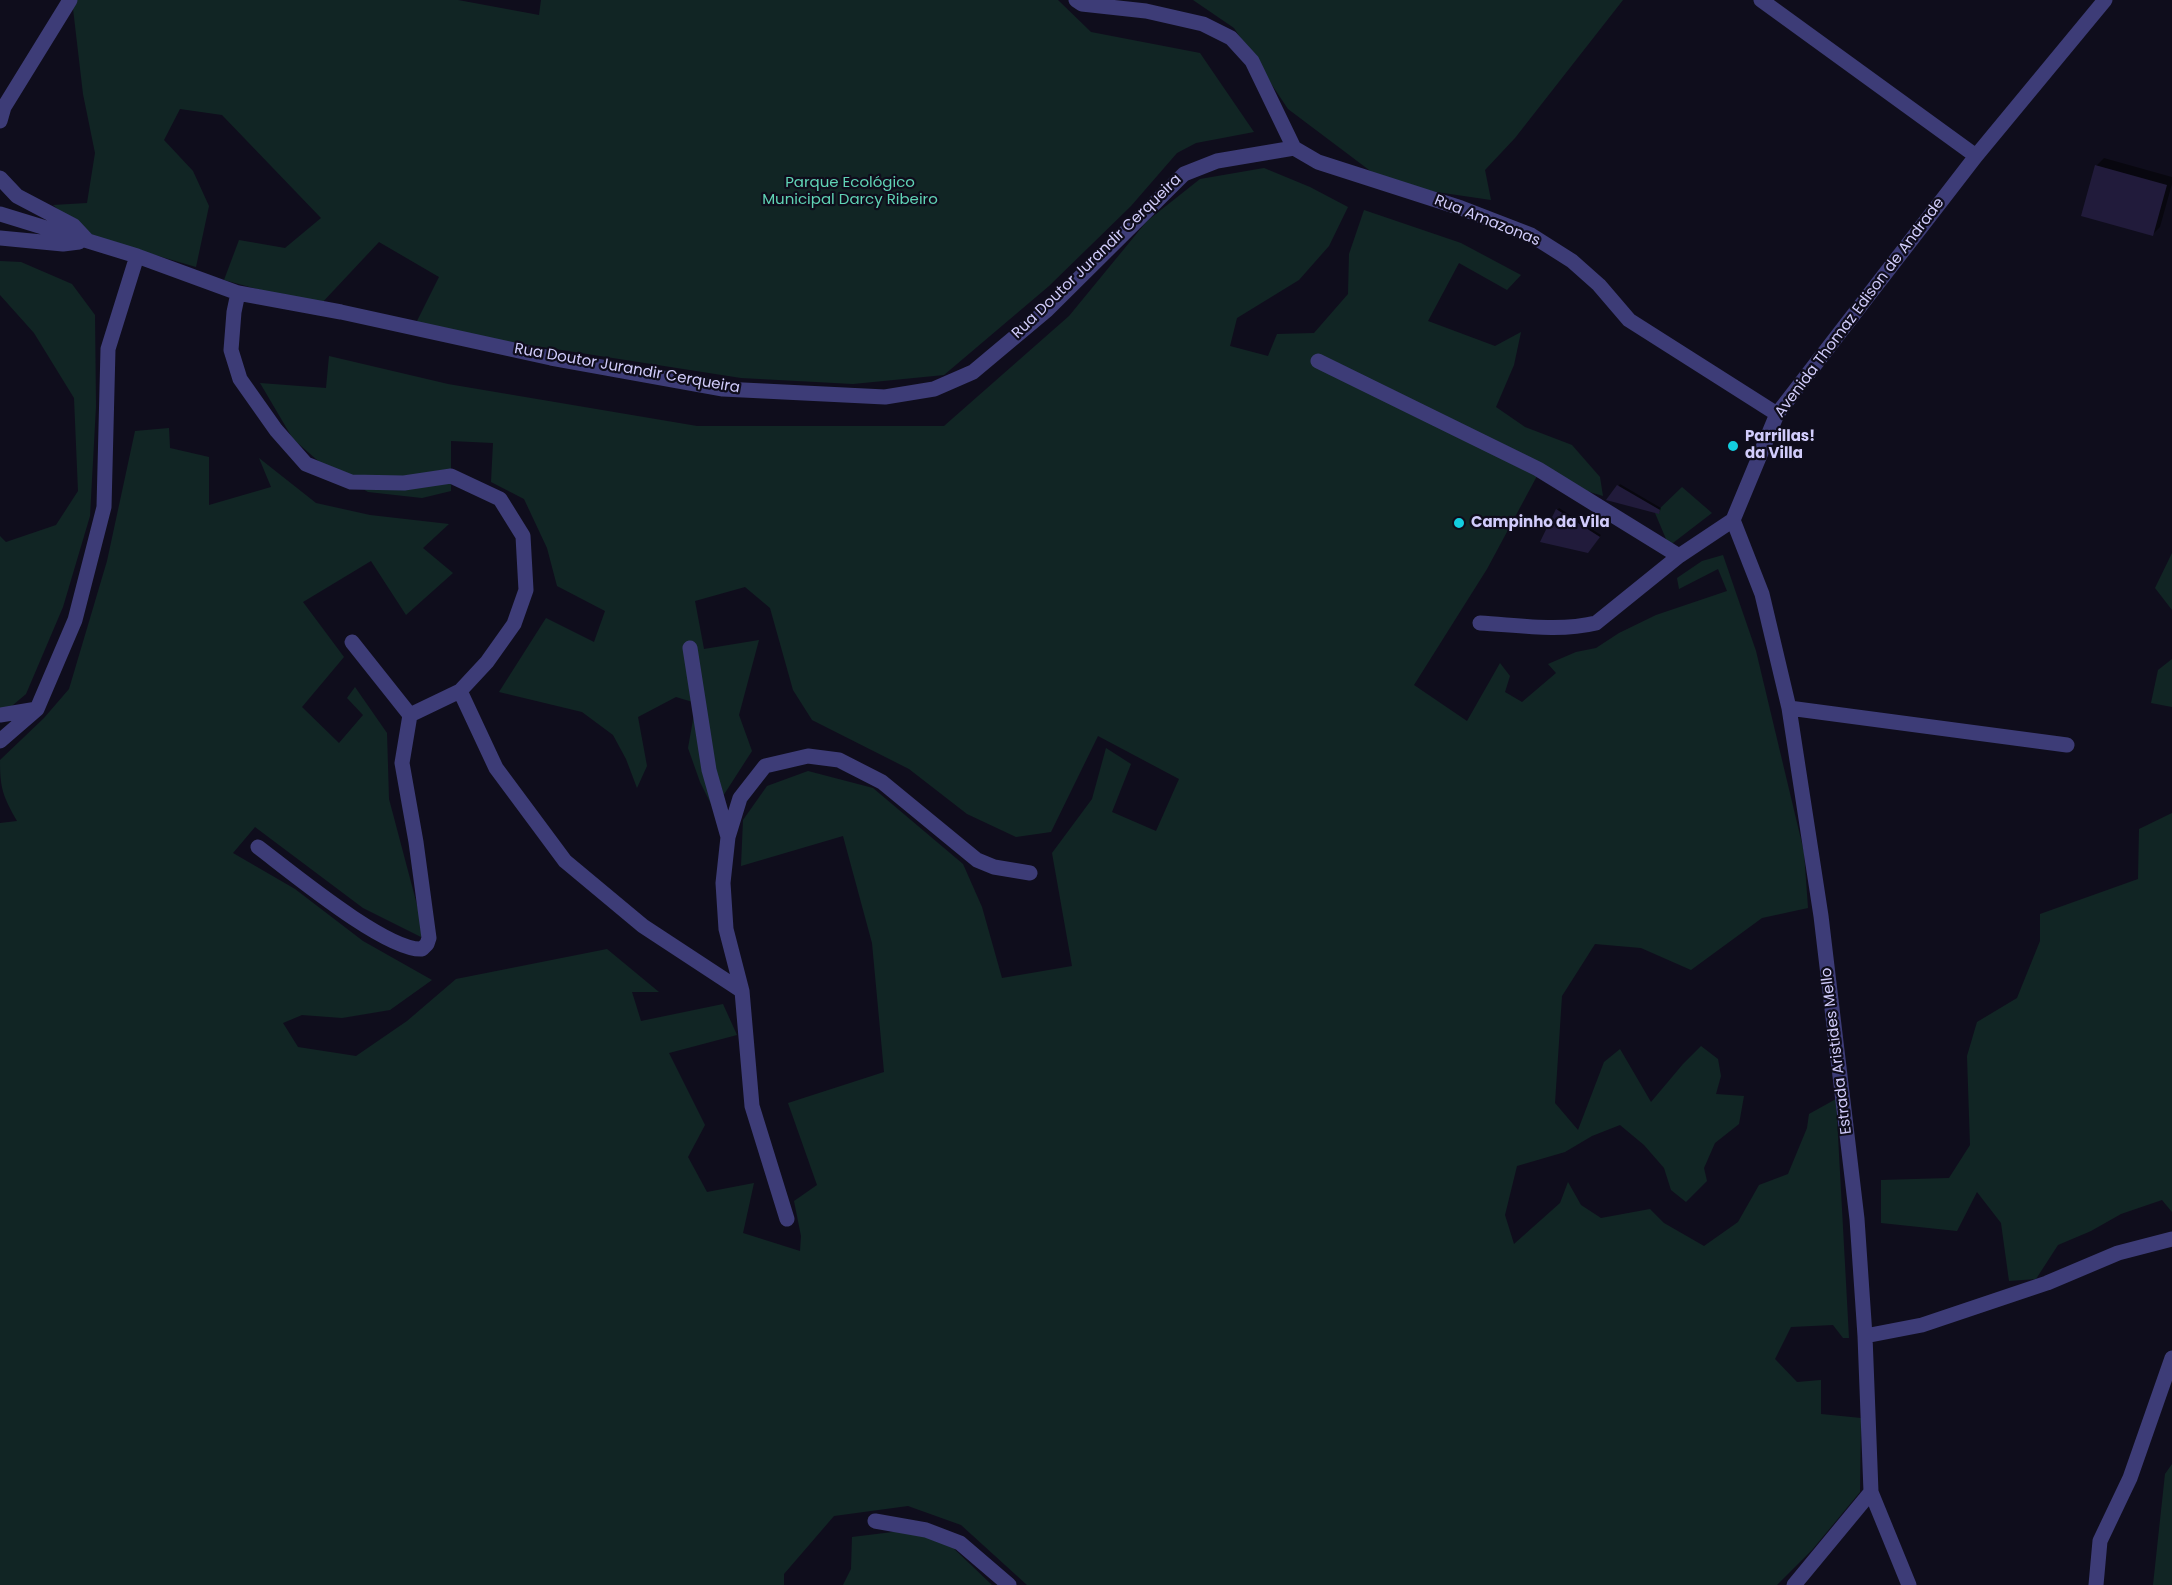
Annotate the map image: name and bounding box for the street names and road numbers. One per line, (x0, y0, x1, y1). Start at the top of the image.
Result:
street label: Rua Doutor Jurandir Cerqueira (1009, 171, 1185, 343)
street label: Rua Amazonas (1431, 192, 1543, 250)
street label: Avenida Thomaz Edison de Andrade (1772, 195, 1948, 421)
street label: Rua Doutor Jurandir Cerqueira (513, 340, 741, 398)
street label: Estrada Aristides Mello (1818, 967, 1856, 1135)

